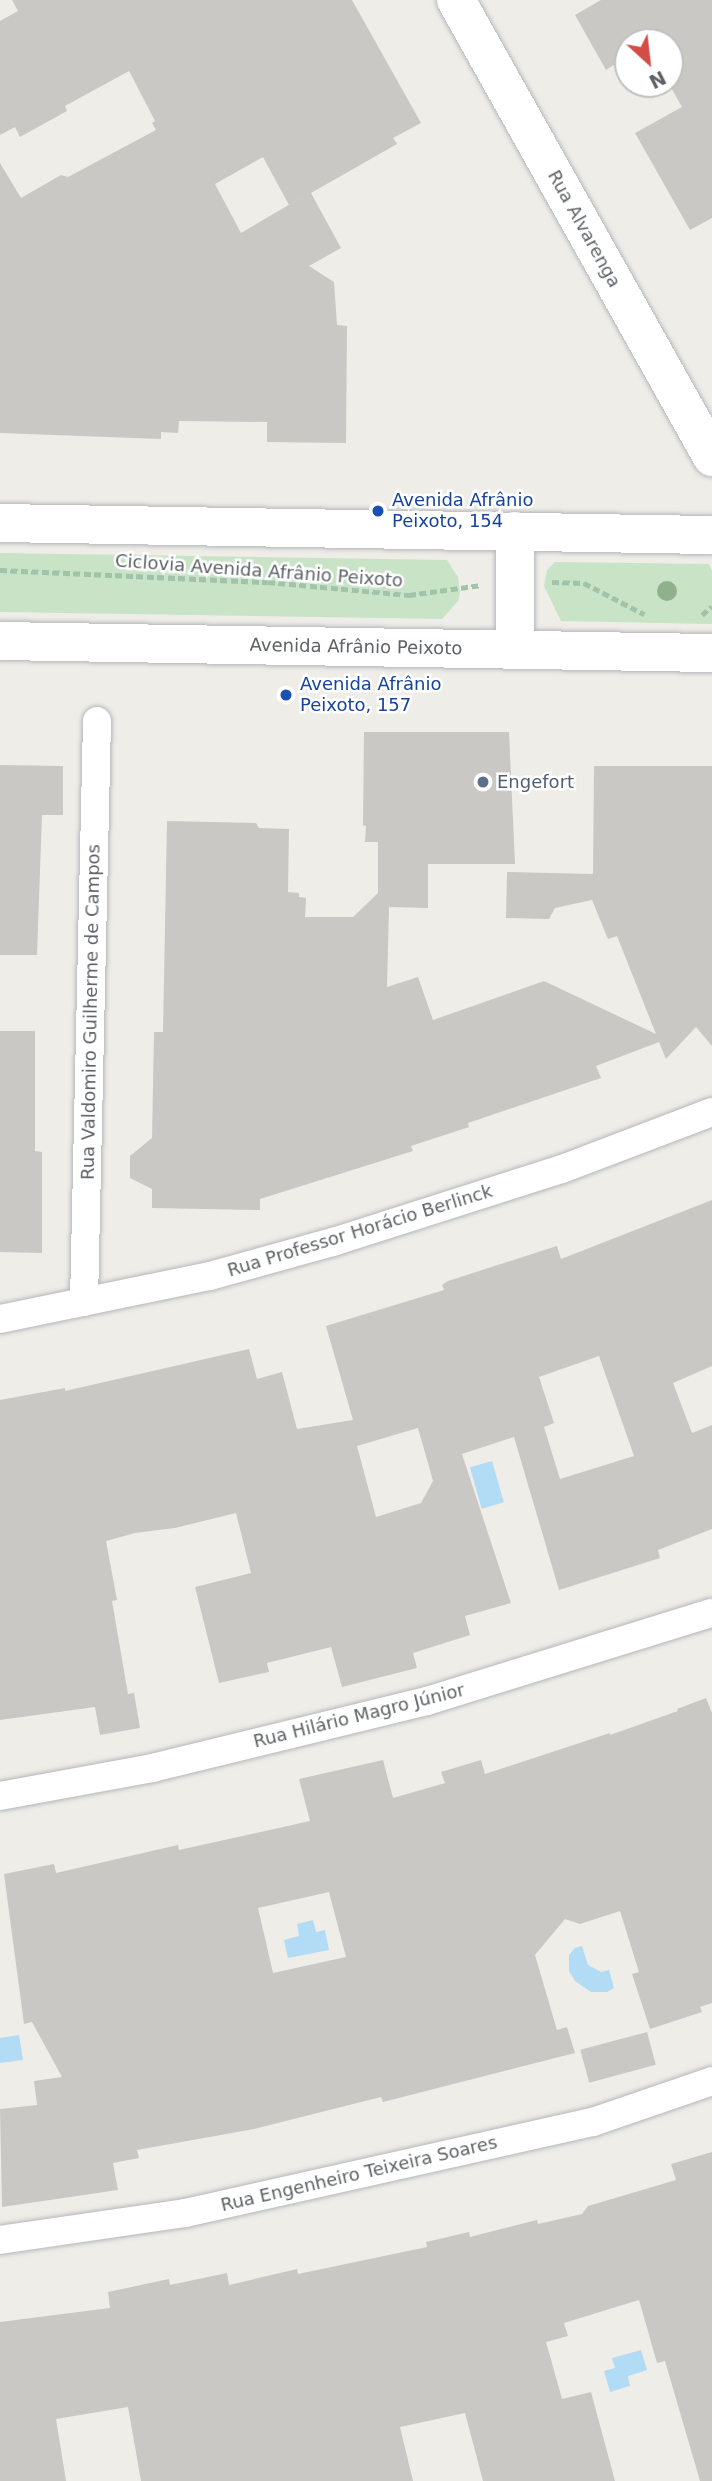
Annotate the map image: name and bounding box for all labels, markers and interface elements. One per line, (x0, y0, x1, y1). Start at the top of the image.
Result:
north arrow (614, 28, 684, 98)
text: N (646, 67, 670, 93)
street label: Rua Alvarenga (543, 167, 625, 291)
place label: Avenida Afrânio Peixoto, 154 (392, 490, 533, 532)
marker: Avenida Afrânio Peixoto, 154 (370, 503, 386, 519)
street label: Ciclovia Avenida Afrânio Peixoto (114, 550, 404, 592)
street label: Avenida Afrânio Peixoto (250, 634, 462, 660)
place label: Avenida Afrânio Peixoto, 157 (300, 674, 441, 716)
marker: Avenida Afrânio Peixoto, 157 (278, 687, 294, 703)
place label: Engefort (497, 771, 574, 793)
marker: Engefort (475, 774, 491, 790)
street label: Rua Valdomiro Guilherme de Campos (77, 844, 105, 1180)
street label: Rua Professor Horácio Berlinck (225, 1180, 495, 1282)
street label: Rua Hilário Magro Júnior (251, 1679, 467, 1753)
street label: Rua Engenheiro Teixeira Soares (219, 2132, 499, 2216)

